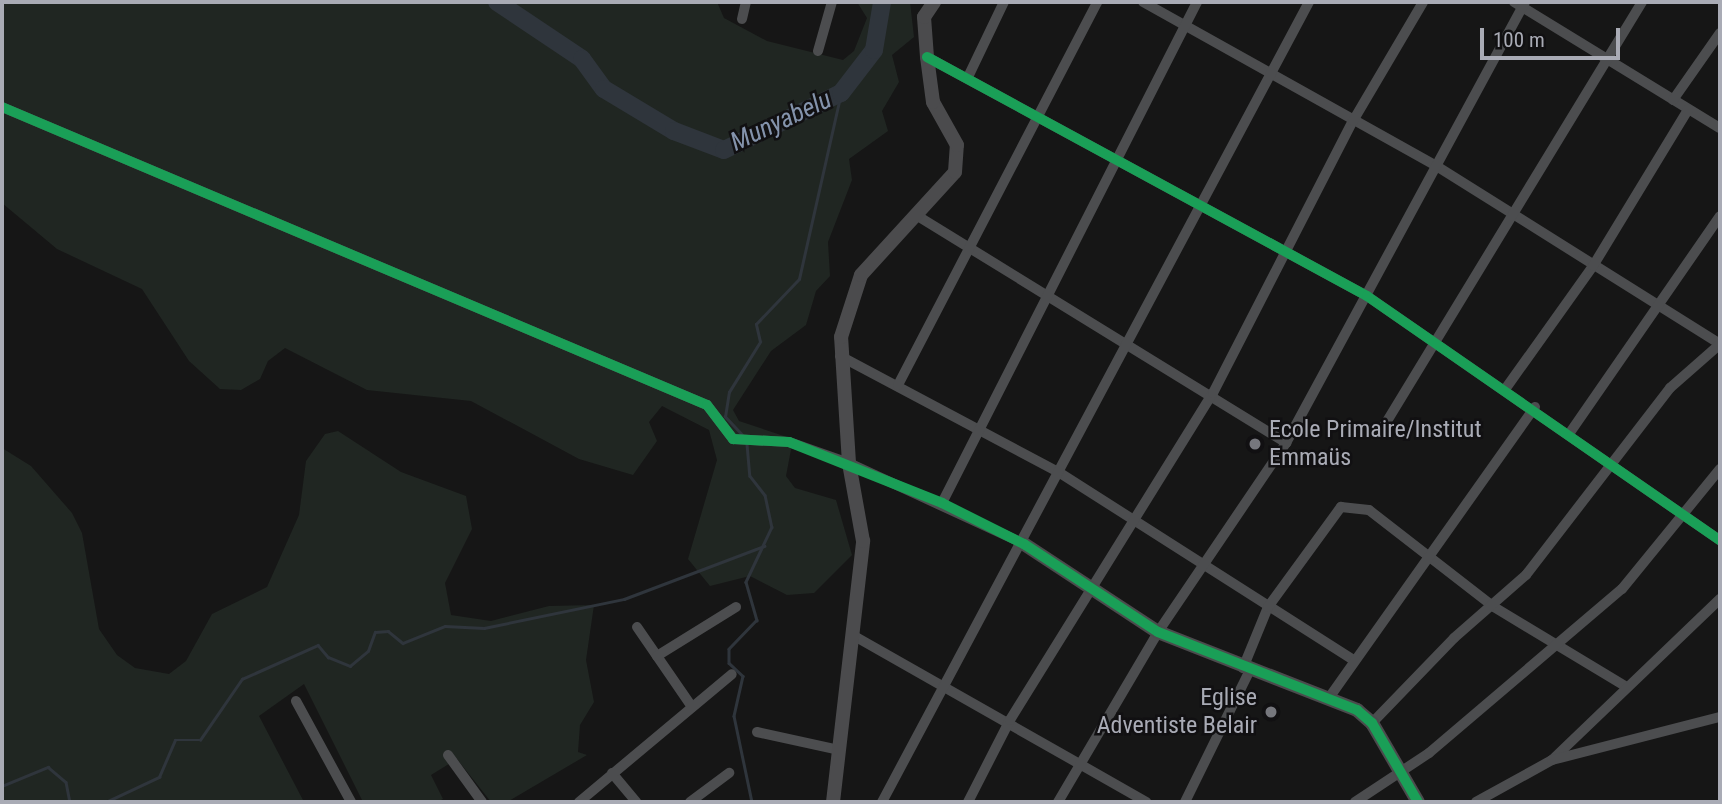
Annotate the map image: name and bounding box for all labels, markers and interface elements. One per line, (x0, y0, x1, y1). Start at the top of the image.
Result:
scale bar (1484, 14, 1624, 58)
text: 100 m (1493, 28, 1545, 52)
water label: Munyabelu (725, 84, 837, 158)
place label: Ecole Primaire/Institut Emmaüs (1269, 416, 1482, 472)
marker: Ecole Primaire/Institut Emmaüs (1247, 436, 1263, 452)
place label: Eglise Adventiste Belair (1097, 684, 1257, 740)
marker: Eglise Adventiste Belair (1263, 704, 1279, 720)

